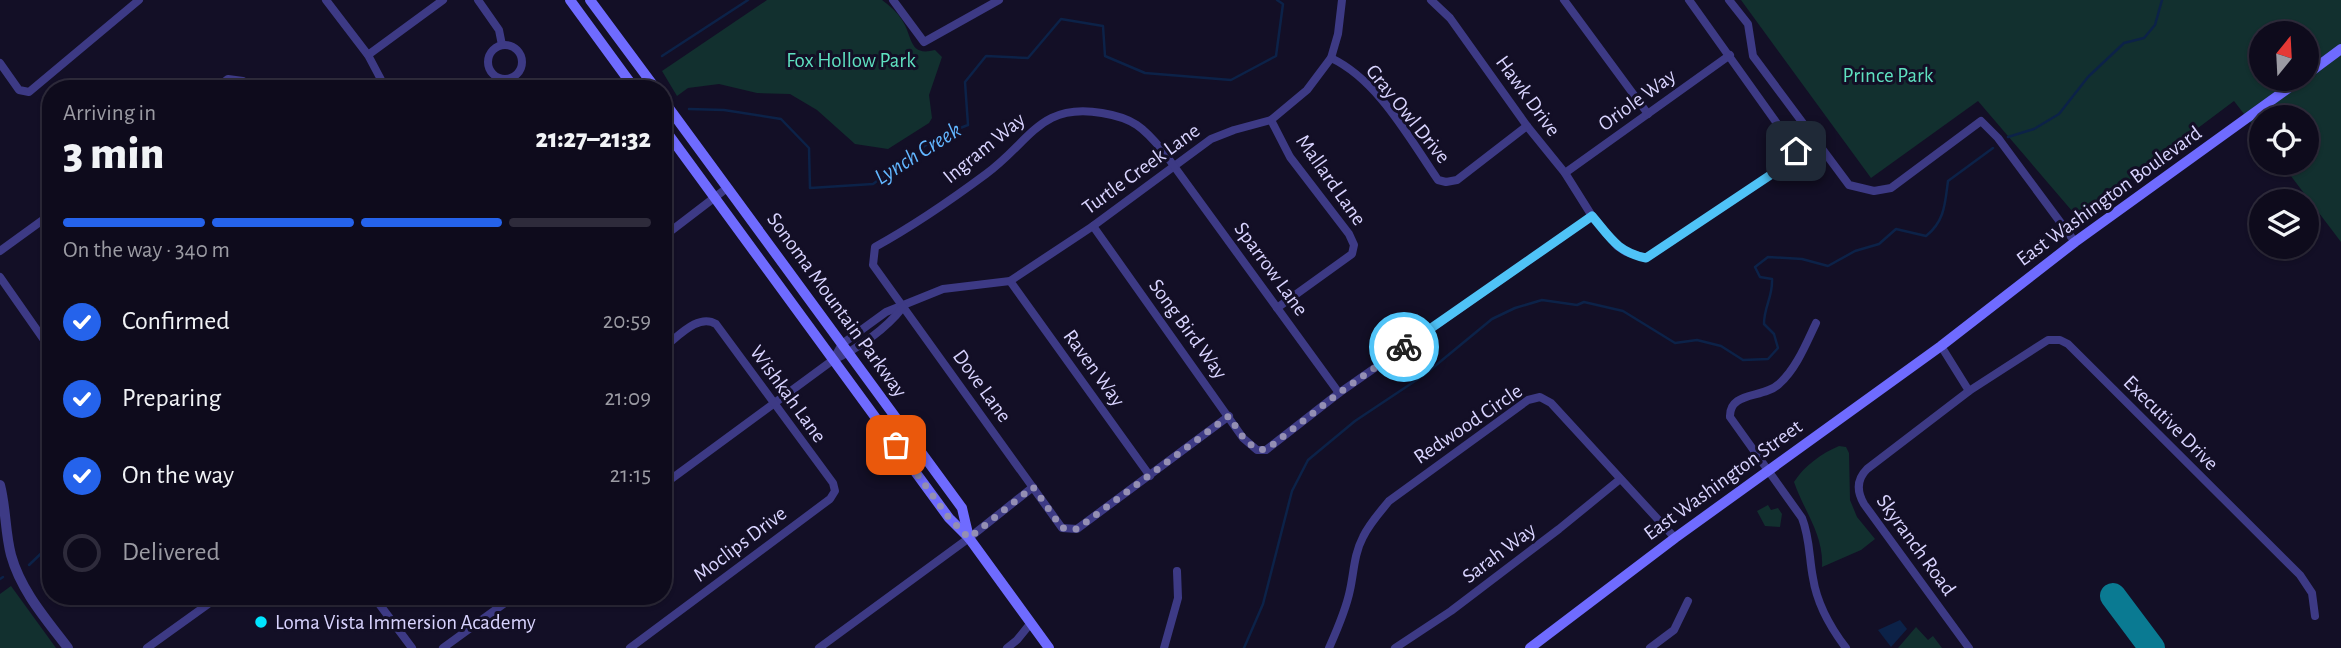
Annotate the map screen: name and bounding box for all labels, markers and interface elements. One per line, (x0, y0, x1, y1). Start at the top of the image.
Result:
north arrow (2249, 21, 2319, 91)
map controls (2249, 21, 2319, 259)
park label: Fox Hollow Park (786, 50, 916, 71)
street label: Hawk Drive (1492, 52, 1564, 140)
street label: Gray Owl Drive (1362, 61, 1454, 167)
street label: Oriole Way (1594, 65, 1680, 135)
park label: Prince Park (1843, 65, 1934, 86)
text: Arriving in (63, 102, 156, 125)
button: locate (2249, 105, 2319, 175)
street label: Ingram Way (939, 109, 1029, 187)
water label: Lynch Creek (871, 118, 966, 190)
street label: Turtle Creek Lane (1078, 120, 1204, 218)
pin (1766, 121, 1826, 181)
street label: East Washington Boulevard (2013, 122, 2205, 270)
text: 21:27–21:32 (536, 126, 651, 152)
text: 3 min (63, 131, 164, 177)
street label: Mallard Lane (1292, 131, 1370, 229)
icon: home (1777, 132, 1815, 170)
button: layers (2249, 189, 2319, 259)
street label: Sonoma Mountain Parkway (763, 209, 911, 401)
street label: Sparrow Lane (1230, 218, 1312, 320)
text: On the way · 340 m (63, 239, 230, 262)
street label: Song Bird Way (1145, 275, 1231, 383)
icon: check (63, 303, 101, 341)
text: Confirmed (122, 308, 230, 334)
text: 20:59 (603, 310, 651, 333)
courier (1369, 312, 1439, 382)
street label: Raven Way (1059, 326, 1129, 410)
icon: bike (1385, 328, 1423, 366)
street label: Wishkah Lane (746, 342, 830, 446)
street label: Dove Lane (949, 346, 1015, 426)
street label: Executive Drive (2120, 372, 2222, 474)
icon: check (63, 380, 101, 418)
street label: Redwood Circle (1410, 380, 1526, 468)
text: Preparing (122, 385, 221, 411)
text: 21:09 (604, 387, 651, 410)
pin (866, 415, 926, 475)
street label: East Washington Street (1640, 416, 1806, 544)
icon: bag (877, 426, 915, 464)
icon: check (63, 457, 101, 495)
text: On the way (122, 462, 234, 488)
text: 21:15 (610, 464, 651, 487)
street label: Skyranch Road (1872, 491, 1960, 600)
street label: Moclips Drive (690, 502, 790, 586)
street label: Sarah Way (1458, 519, 1540, 587)
text: Delivered (122, 539, 220, 565)
place label: Loma Vista Immersion Academy (275, 612, 536, 633)
marker: Loma Vista Immersion Academy (253, 614, 269, 630)

